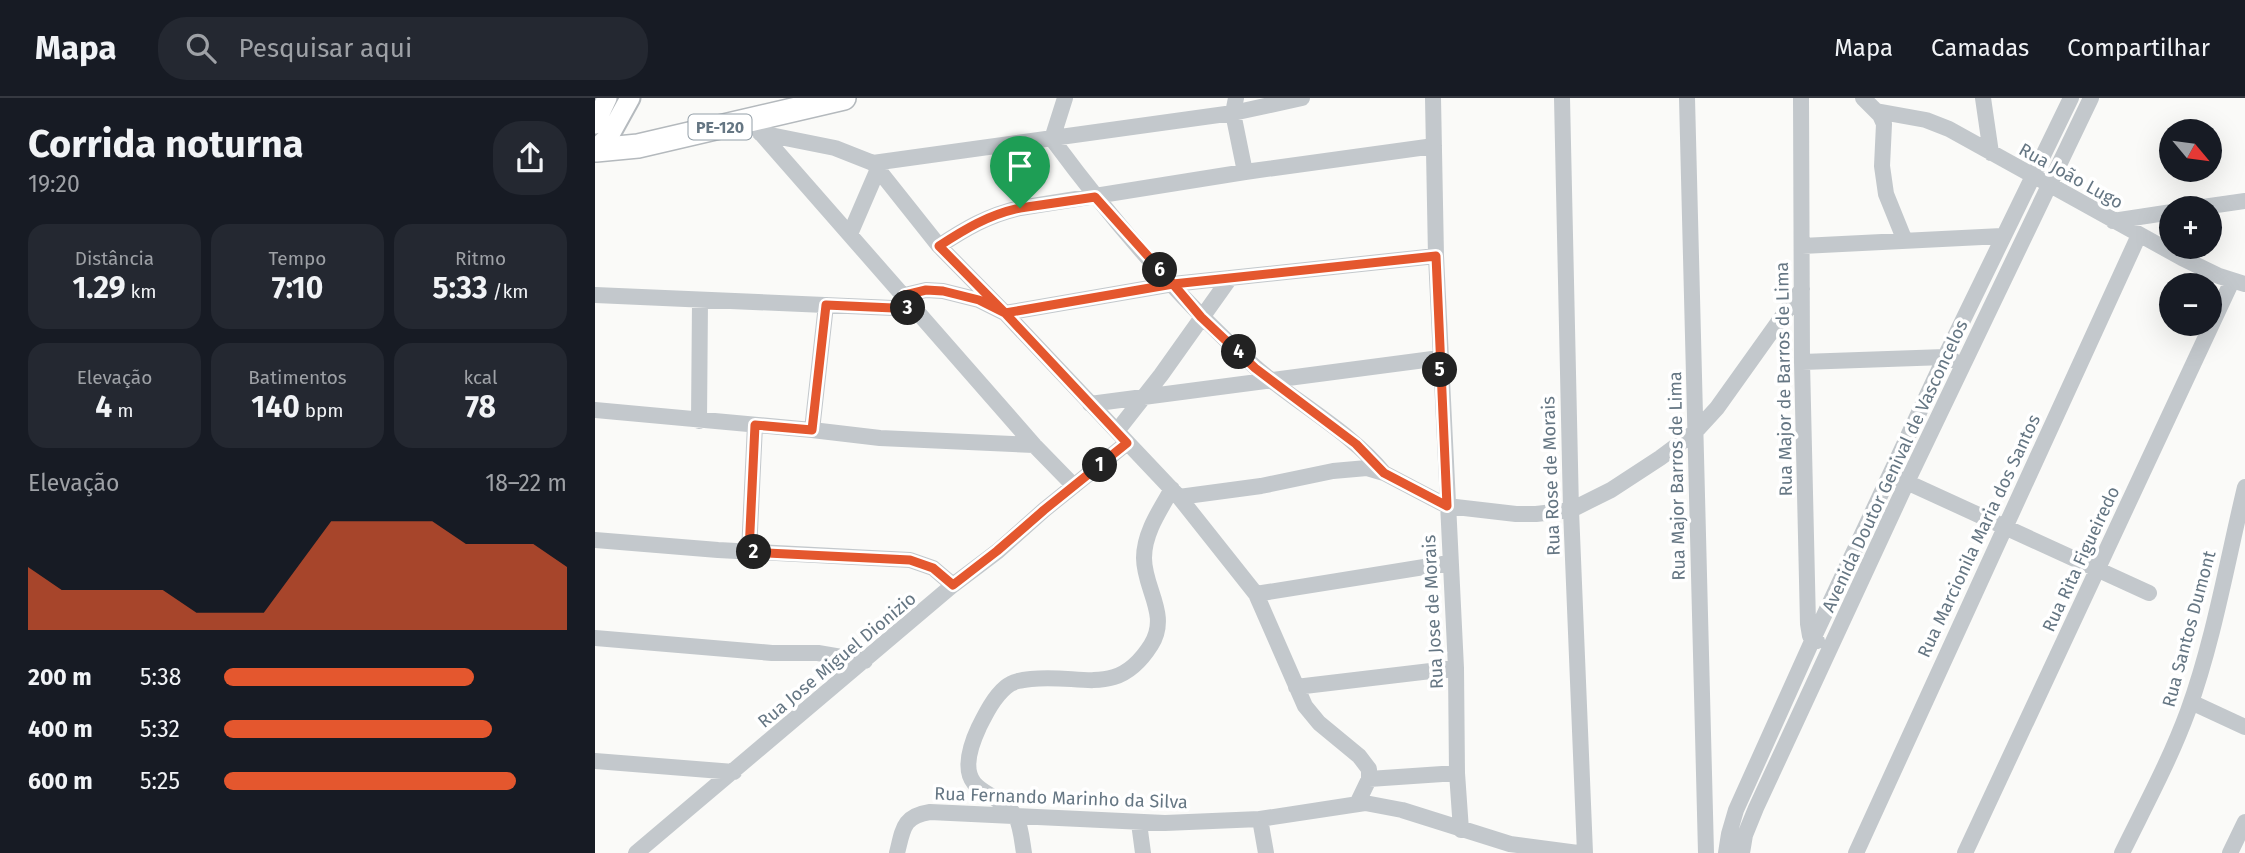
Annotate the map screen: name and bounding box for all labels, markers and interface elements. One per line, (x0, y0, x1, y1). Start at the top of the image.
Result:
search box (158, 17, 648, 80)
text: Mapa (35, 28, 116, 68)
icon: search (182, 29, 220, 67)
text: Pesquisar aqui (238, 33, 412, 64)
text: Mapa (1834, 34, 1893, 62)
text: Camadas (1931, 34, 2029, 62)
text: Compartilhar (2067, 34, 2210, 62)
road number: PE-120 (689, 115, 751, 140)
north arrow (2159, 119, 2223, 182)
map controls (2159, 119, 2222, 336)
text: Corrida noturna (28, 121, 304, 167)
button: share (493, 121, 567, 195)
pin (990, 136, 1050, 208)
street label: Rua João Lugo (2015, 138, 2127, 214)
icon: arrive (1001, 147, 1039, 185)
text: 19:20 (28, 170, 80, 198)
button: + (2159, 196, 2222, 259)
text: Distância (75, 247, 154, 270)
text: Tempo (269, 247, 326, 270)
text: Ritmo (455, 247, 506, 270)
pin: 6 (1143, 252, 1177, 288)
text: 6 (1154, 258, 1165, 281)
street label: Rua Major de Barros de Lima (1771, 262, 1797, 496)
text: 1.29 (72, 270, 126, 306)
text: 7:10 (272, 270, 323, 306)
text: 5:33 (433, 270, 488, 306)
button: − (2159, 273, 2222, 336)
text: km (126, 280, 157, 303)
text: /km (488, 280, 528, 303)
pin: 3 (891, 290, 925, 326)
text: 3 (903, 296, 912, 319)
street label: Avenida Doutor Genival de Vasconcelos (1817, 316, 1973, 616)
pin: 4 (1221, 334, 1257, 370)
text: 4 (1233, 340, 1244, 363)
pin: 5 (1423, 352, 1457, 388)
text: 5 (1434, 358, 1445, 381)
text: Elevação (77, 366, 152, 389)
text: Batimentos (248, 366, 347, 389)
text: kcal (463, 366, 498, 389)
street label: Rua Major Barros de Lima (1664, 371, 1690, 581)
text: 4 (95, 389, 112, 425)
text: 140 (251, 389, 300, 425)
text: 78 (465, 389, 496, 425)
street label: Rua Rose de Morais (1537, 396, 1565, 556)
text: m (112, 399, 134, 422)
text: bpm (300, 399, 344, 422)
street label: Rua Marcionila Maria dos Santos (1913, 411, 2045, 661)
pin: 1 (1083, 448, 1117, 482)
text: 1 (1095, 453, 1104, 476)
text: Elevação (28, 469, 119, 497)
text: 18–22 m (485, 469, 567, 497)
street label: Rua Rita Figueiredo (2038, 483, 2124, 635)
pin: 2 (737, 534, 771, 570)
street label: Rua Jose de Morais (1418, 534, 1448, 690)
text: 2 (749, 540, 758, 563)
street label: Rua Santos Dumont (2158, 548, 2221, 710)
street label: Rua Jose Miguel Dionizio (753, 587, 921, 733)
text: 200 m (28, 663, 92, 691)
text: 5:38 (140, 663, 181, 691)
text: 400 m (28, 715, 93, 743)
text: 5:32 (140, 715, 180, 743)
text: 600 m (28, 767, 93, 795)
text: 5:25 (140, 767, 180, 795)
street label: Rua Fernando Marinho da Silva (934, 783, 1188, 813)

